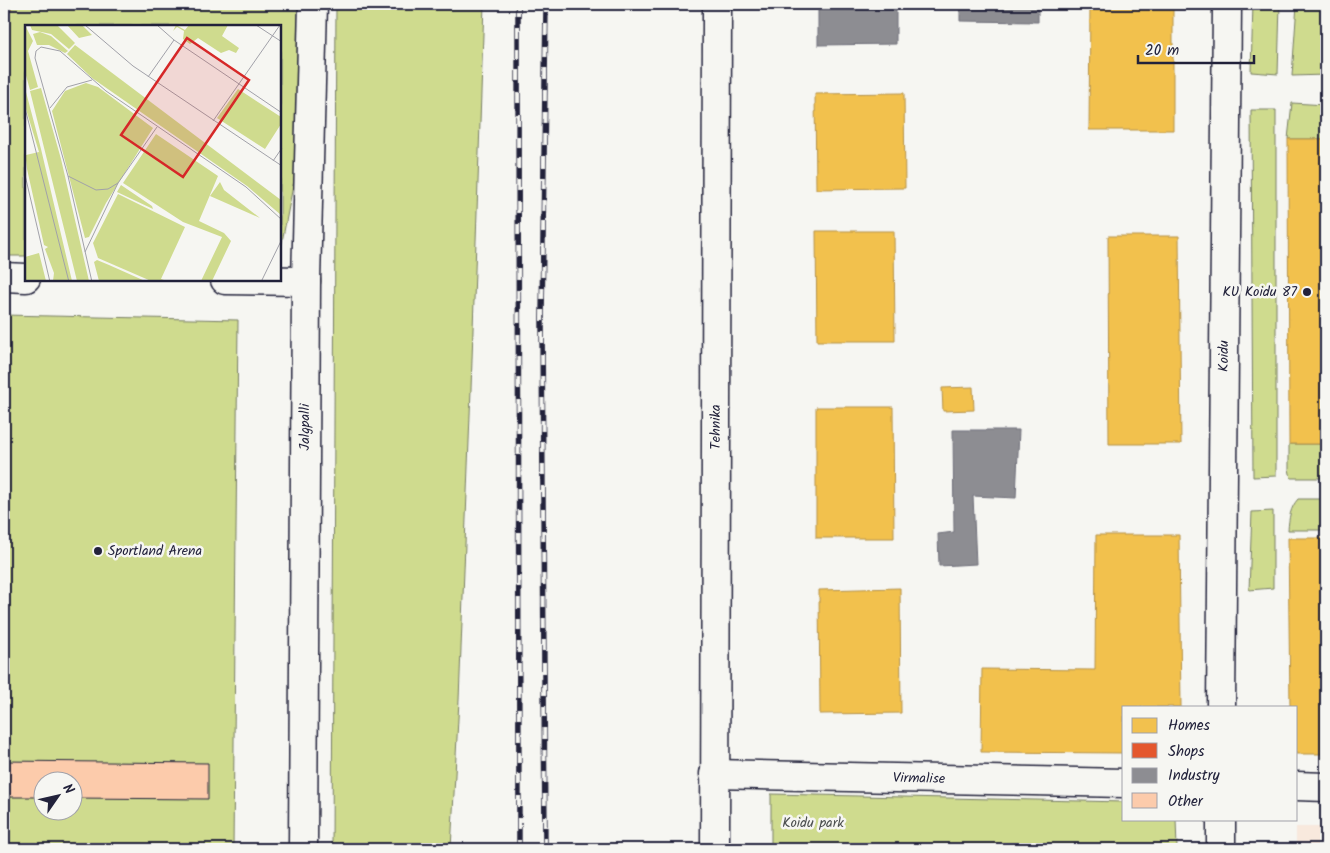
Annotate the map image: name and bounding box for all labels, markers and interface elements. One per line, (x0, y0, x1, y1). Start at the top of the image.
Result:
inset map (25, 25, 281, 281)
scale bar (1138, 32, 1254, 64)
text: 20 m (1145, 39, 1179, 63)
place label: KU Koidu 87 (1223, 281, 1298, 303)
marker: KU Koidu 87 (1301, 286, 1313, 298)
street label: Koidu (1213, 340, 1235, 372)
street label: Jalgpalli (294, 403, 316, 450)
street label: Tehnika (705, 404, 727, 450)
place label: Sportland Arena (108, 540, 202, 562)
marker: Sportland Arena (92, 545, 104, 557)
legend (1122, 706, 1298, 820)
text: Homes (1168, 714, 1211, 738)
text: Shops (1168, 740, 1205, 764)
text: Industry (1168, 764, 1221, 788)
street label: Virmalise (893, 767, 946, 790)
north arrow (32, 770, 82, 820)
text: N (56, 779, 80, 799)
text: Other (1168, 790, 1204, 814)
park label: Koidu park (782, 812, 844, 834)

